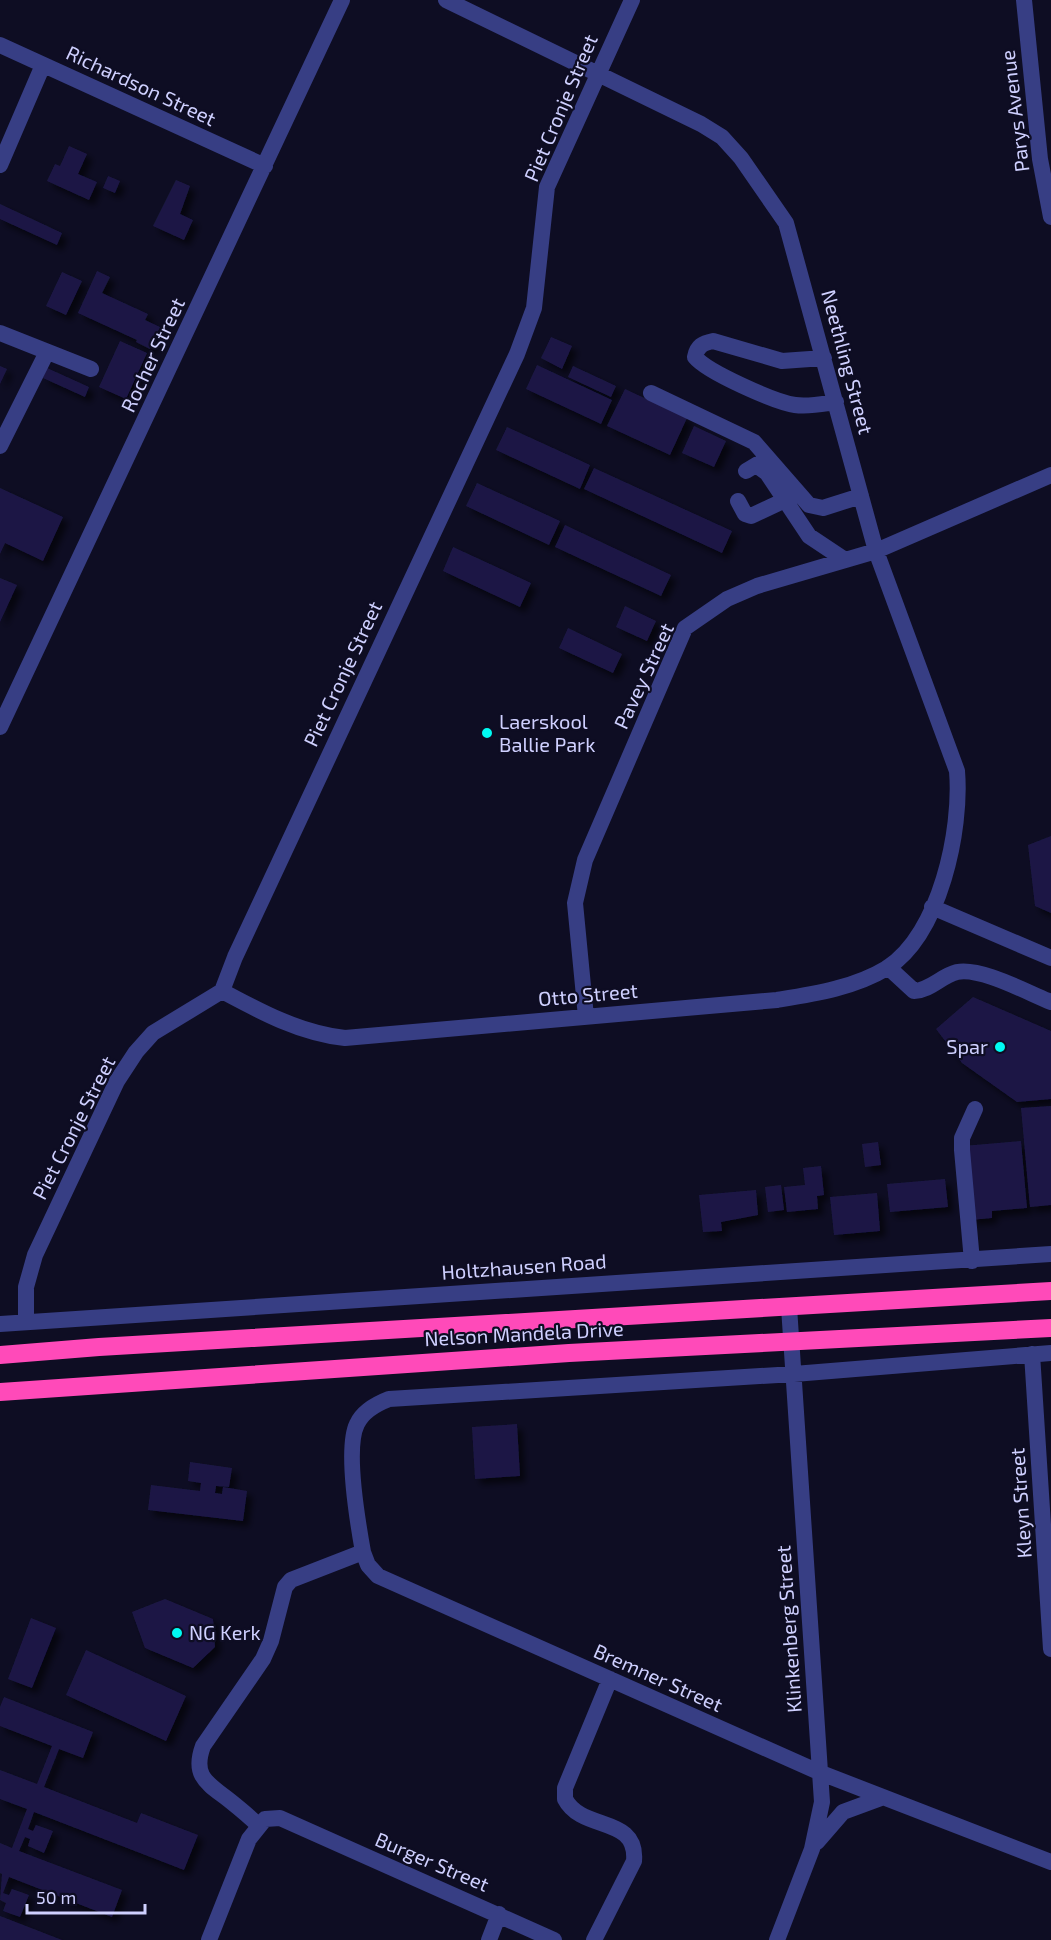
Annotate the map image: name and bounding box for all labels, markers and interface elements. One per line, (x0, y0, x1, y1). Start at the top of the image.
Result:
street label: Piet Cronje Street (518, 30, 602, 185)
street label: Richardson Street (63, 40, 220, 130)
street label: Parys Avenue (995, 49, 1033, 173)
street label: Neethling Street (817, 287, 879, 437)
street label: Rocher Street (115, 293, 189, 416)
street label: Piet Cronje Street (298, 597, 386, 750)
street label: Pavey Street (608, 618, 678, 732)
place label: Laerskool Ballie Park (499, 709, 595, 756)
marker: Laerskool Ballie Park (480, 726, 494, 740)
street label: Otto Street (537, 978, 639, 1010)
place label: Spar (946, 1034, 988, 1058)
marker: Spar (993, 1040, 1007, 1054)
street label: Piet Cronje Street (27, 1052, 120, 1203)
street label: Holtzhausen Road (441, 1248, 607, 1284)
street label: Nelson Mandela Drive (424, 1316, 624, 1350)
street label: Kleyn Street (1004, 1447, 1036, 1559)
street label: Klinkenberg Street (770, 1544, 806, 1714)
place label: NG Kerk (189, 1620, 261, 1644)
marker: NG Kerk (170, 1626, 184, 1640)
street label: Bremner Street (590, 1638, 727, 1716)
street label: Burger Street (372, 1826, 493, 1896)
scale bar (27, 1877, 146, 1915)
text: 50 m (36, 1886, 76, 1908)

